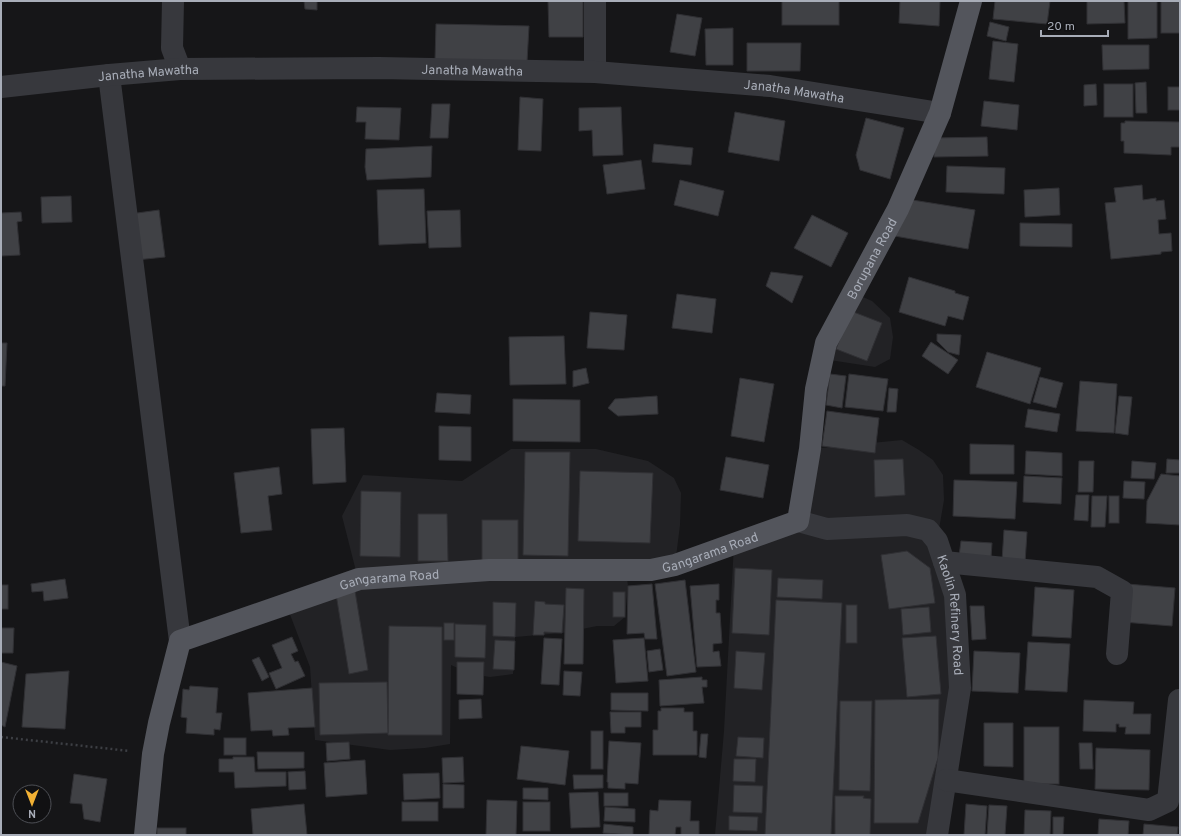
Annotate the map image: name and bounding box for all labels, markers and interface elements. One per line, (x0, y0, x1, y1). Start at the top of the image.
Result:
scale bar (1041, 12, 1108, 38)
text: 20 m (1047, 19, 1075, 35)
street label: Janatha Mawatha (97, 63, 199, 86)
street label: Janatha Mawatha (421, 63, 523, 81)
street label: Janatha Mawatha (743, 78, 845, 108)
street label: Borupana Road (845, 216, 902, 303)
street label: Gangarama Road (661, 530, 761, 578)
street label: Kaolin Refinery Road (932, 553, 965, 676)
street label: Gangarama Road (338, 567, 440, 595)
north arrow (12, 784, 52, 824)
text: N (28, 806, 36, 820)

